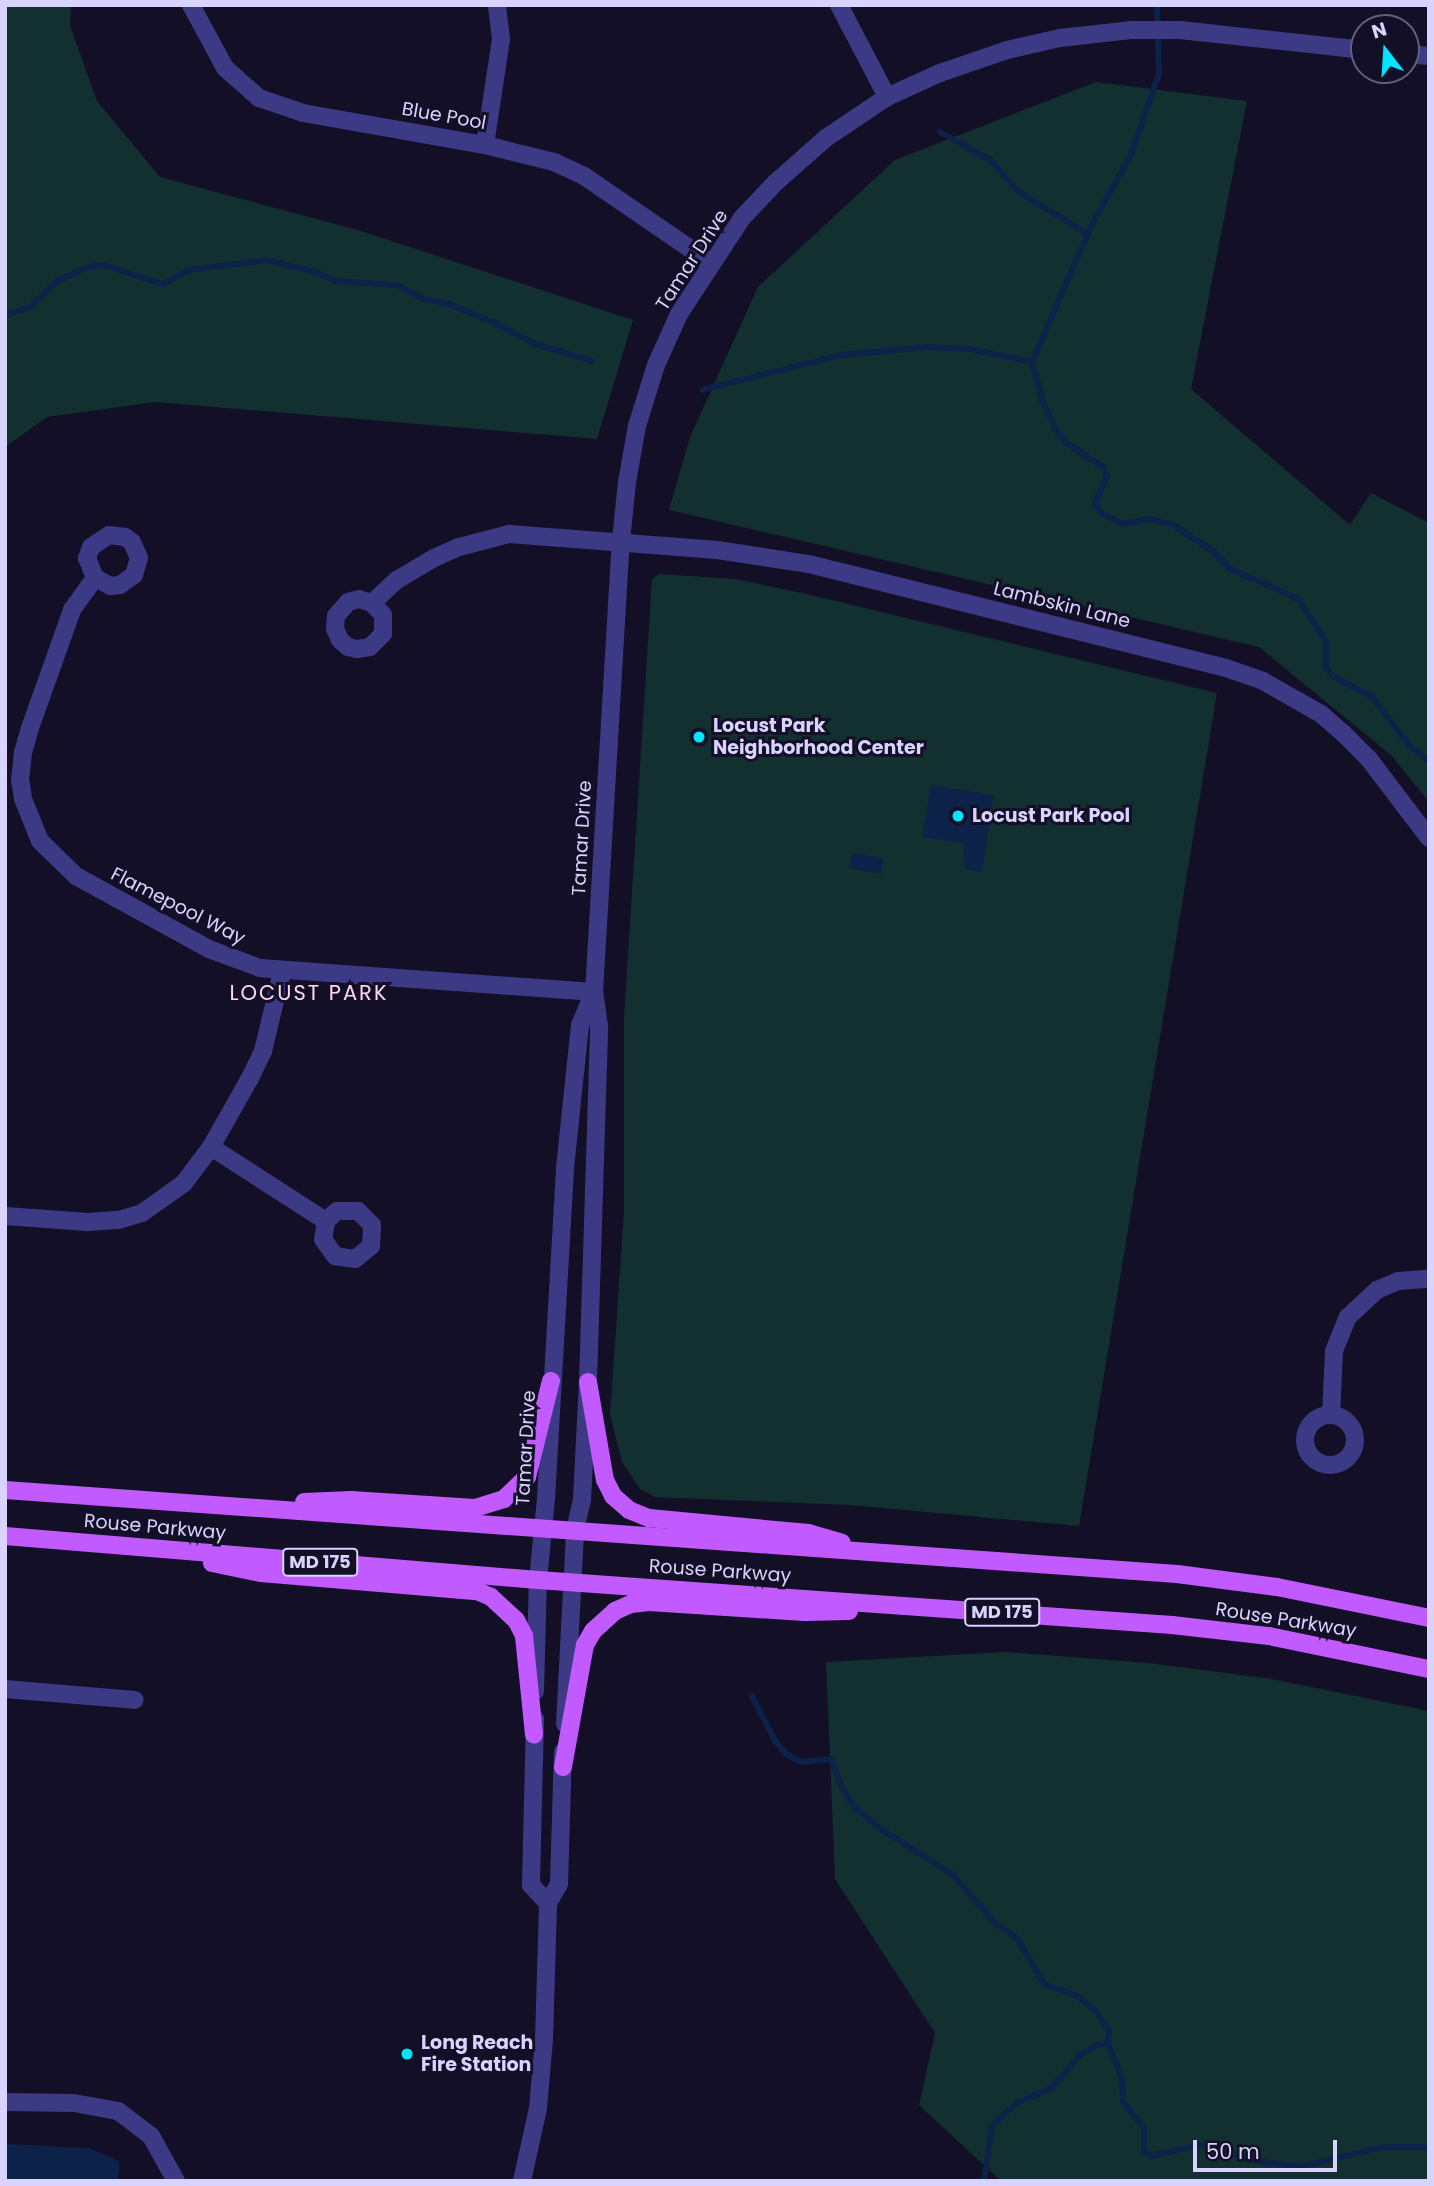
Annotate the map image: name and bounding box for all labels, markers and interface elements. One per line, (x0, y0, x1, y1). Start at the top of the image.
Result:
north arrow (1350, 14, 1420, 84)
text: N (1369, 15, 1390, 45)
street label: Blue Pool (400, 97, 488, 135)
street label: Tamar Drive (651, 205, 733, 315)
street label: Lambskin Lane (991, 577, 1133, 633)
place label: Locust Park Neighborhood Center (713, 715, 924, 759)
marker: Locust Park Neighborhood Center (691, 729, 707, 745)
street label: Tamar Drive (568, 780, 596, 896)
place label: Locust Park Pool (972, 805, 1130, 827)
marker: Locust Park Pool (950, 808, 966, 824)
street label: Flamepool Way (107, 862, 249, 950)
district label: LOCUST PARK (231, 980, 387, 1006)
street label: Tamar Drive (512, 1390, 540, 1506)
street label: Rouse Parkway (83, 1509, 227, 1545)
road number: MD 175 (282, 1548, 358, 1576)
street label: Rouse Parkway (648, 1555, 792, 1587)
road number: MD 175 (964, 1597, 1040, 1626)
street label: Rouse Parkway (1214, 1598, 1358, 1642)
place label: Long Reach Fire Station (421, 2032, 533, 2076)
marker: Long Reach Fire Station (399, 2046, 415, 2062)
scale bar (1196, 2126, 1340, 2170)
text: 50 m (1206, 2137, 1260, 2166)

